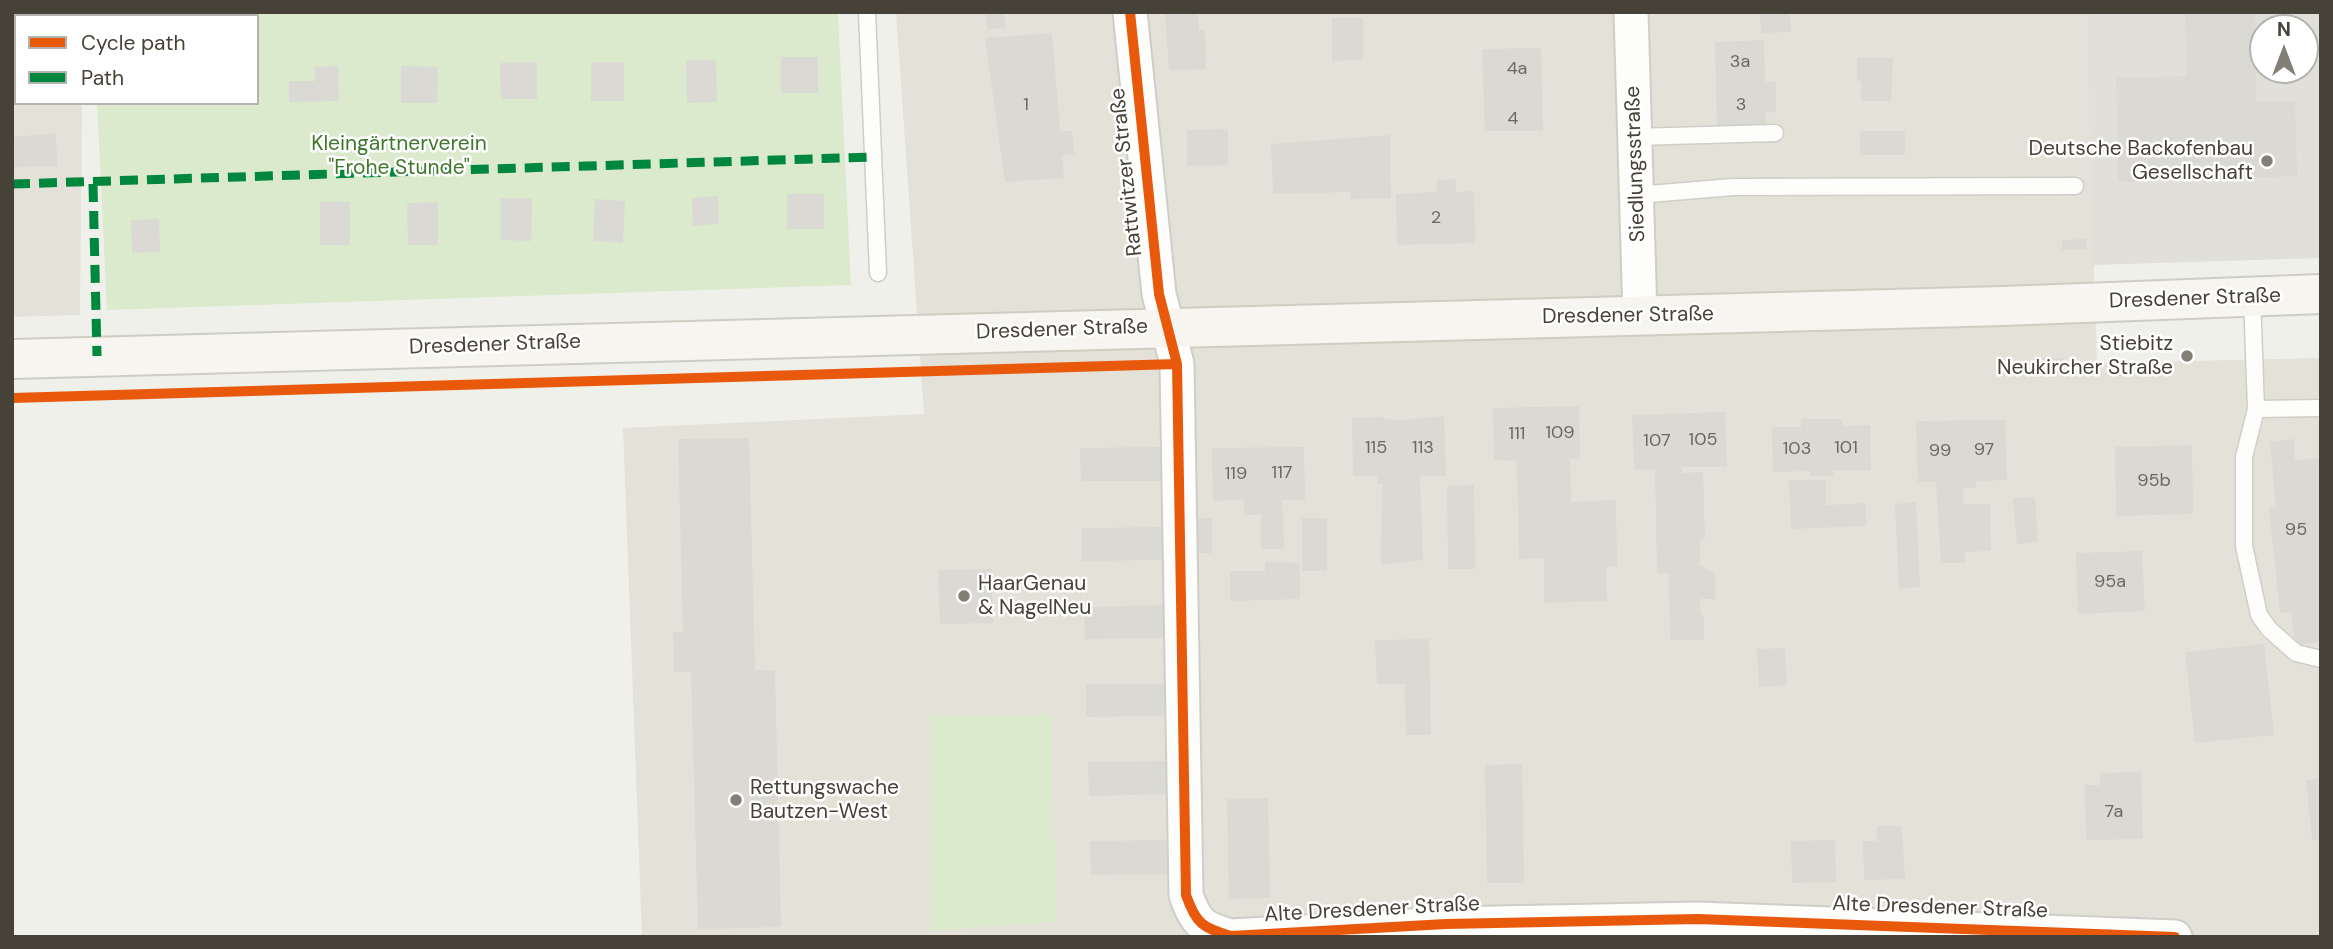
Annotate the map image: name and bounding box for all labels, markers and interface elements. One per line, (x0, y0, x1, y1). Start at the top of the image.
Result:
legend (14, 14, 259, 105)
north arrow (2249, 14, 2319, 84)
text: N (2277, 17, 2291, 42)
text: Cycle path (81, 29, 186, 57)
house number: 3a (1730, 51, 1750, 73)
house number: 4a (1507, 58, 1527, 80)
text: Path (81, 64, 124, 92)
street label: Siedlungsstraße (1621, 85, 1651, 243)
street label: Rattwitzer Straße (1106, 87, 1148, 257)
house number: 1 (1023, 94, 1029, 116)
house number: 3 (1736, 94, 1746, 116)
house number: 4 (1508, 108, 1518, 130)
park label: Kleingärtnerverein "Frohe Stunde" (311, 131, 487, 181)
place label: Deutsche Backofenbau Gesellschaft (2029, 136, 2253, 186)
marker: Deutsche Backofenbau Gesellschaft (2259, 153, 2275, 169)
house number: 2 (1431, 207, 1441, 229)
street label: Dresdener Straße (2109, 283, 2281, 315)
street label: Dresdener Straße (1542, 302, 1714, 330)
street label: Dresdener Straße (976, 314, 1148, 346)
street label: Dresdener Straße (409, 329, 581, 361)
place label: Stiebitz Neukircher Straße (1997, 331, 2173, 381)
marker: Stiebitz Neukircher Straße (2179, 348, 2195, 364)
house number: 109 (1545, 422, 1575, 444)
house number: 111 (1509, 423, 1525, 445)
house number: 105 (1689, 429, 1717, 451)
house number: 107 (1643, 430, 1671, 452)
house number: 115 (1365, 437, 1387, 459)
house number: 113 (1412, 437, 1434, 459)
house number: 101 (1834, 437, 1858, 459)
house number: 103 (1783, 438, 1811, 460)
house number: 97 (1974, 439, 1994, 461)
house number: 99 (1929, 440, 1951, 462)
house number: 117 (1272, 462, 1292, 484)
house number: 119 (1225, 463, 1247, 485)
house number: 95b (2137, 470, 2171, 492)
house number: 95 (2285, 519, 2307, 541)
place label: HaarGenau & NagelNeu (978, 571, 1091, 621)
house number: 95a (2094, 571, 2126, 593)
marker: HaarGenau & NagelNeu (956, 588, 972, 604)
place label: Rettungswache Bautzen-West (750, 775, 899, 825)
marker: Rettungswache Bautzen-West (728, 792, 744, 808)
house number: 7a (2105, 801, 2123, 823)
street label: Alte Dresdener Straße (1264, 892, 1480, 928)
street label: Alte Dresdener Straße (1832, 892, 2048, 924)

